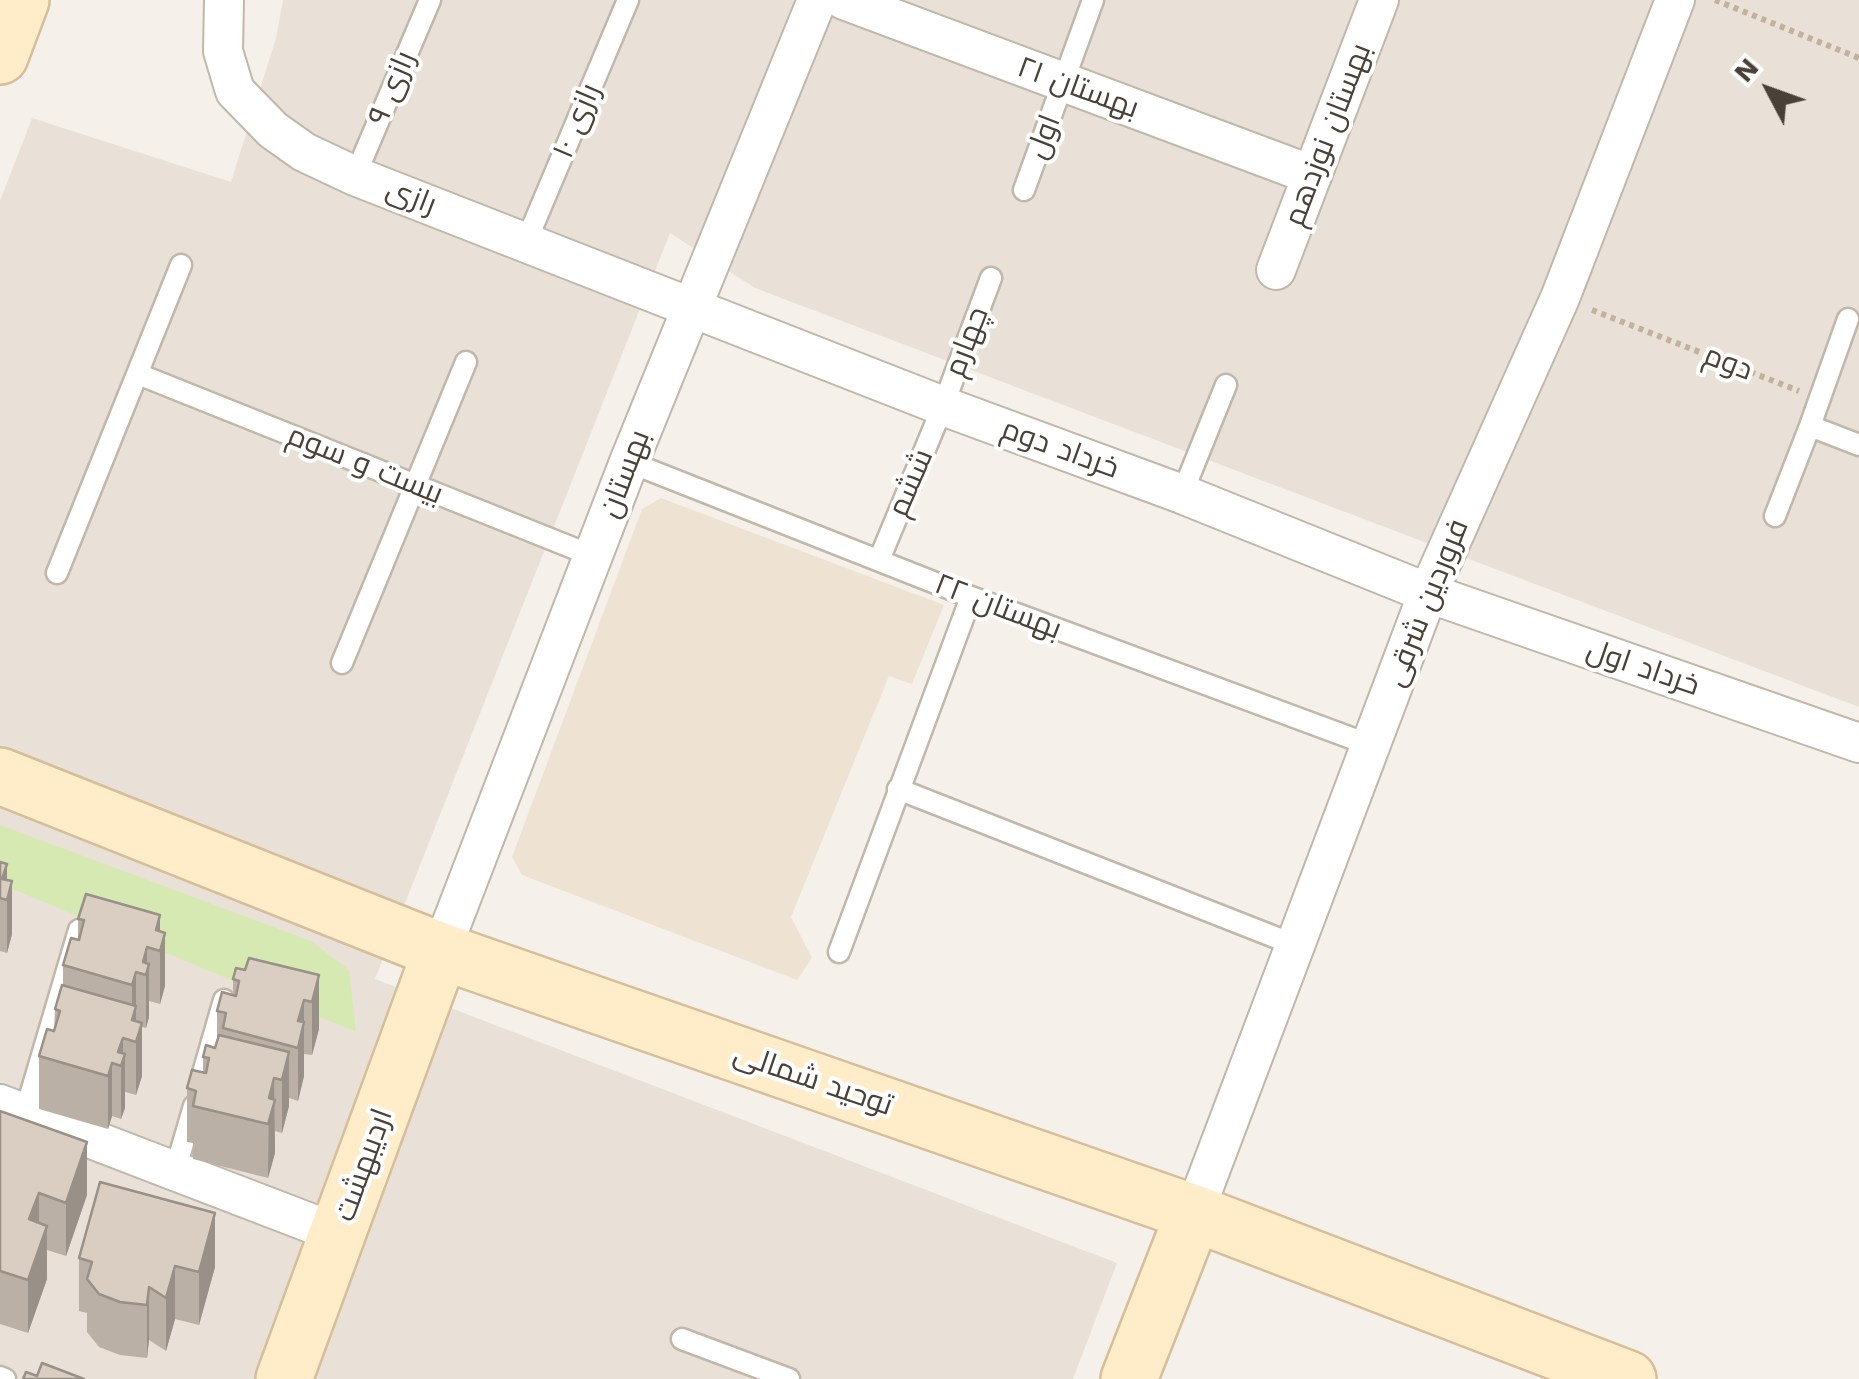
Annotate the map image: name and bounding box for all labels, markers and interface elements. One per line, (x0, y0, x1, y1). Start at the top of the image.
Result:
street label: بهستان نوزدهم (1277, 39, 1379, 231)
north arrow (1719, 40, 1819, 140)
street label: رازی ۹ (360, 46, 424, 130)
street label: بهستان ۲۱ (1012, 49, 1144, 127)
text: N (1727, 51, 1765, 89)
street label: رازی ۱۰ (545, 78, 609, 164)
street label: اول (1019, 110, 1069, 164)
street label: رازی (381, 171, 441, 223)
street label: چهارم (937, 302, 997, 382)
street label: دوم (1698, 337, 1758, 389)
street label: خرداد دوم (996, 411, 1124, 487)
street label: بیست و سوم (282, 417, 448, 513)
street label: بهستان (592, 425, 658, 523)
street label: ششم (881, 444, 941, 522)
street label: فروردین شرقی (1377, 514, 1477, 692)
street label: بهستان ۲۲ (929, 566, 1067, 648)
street label: خرداد اول (1582, 632, 1704, 704)
street label: توحید شمالی (729, 1036, 897, 1124)
street label: اردیبهشت (327, 1104, 401, 1226)

